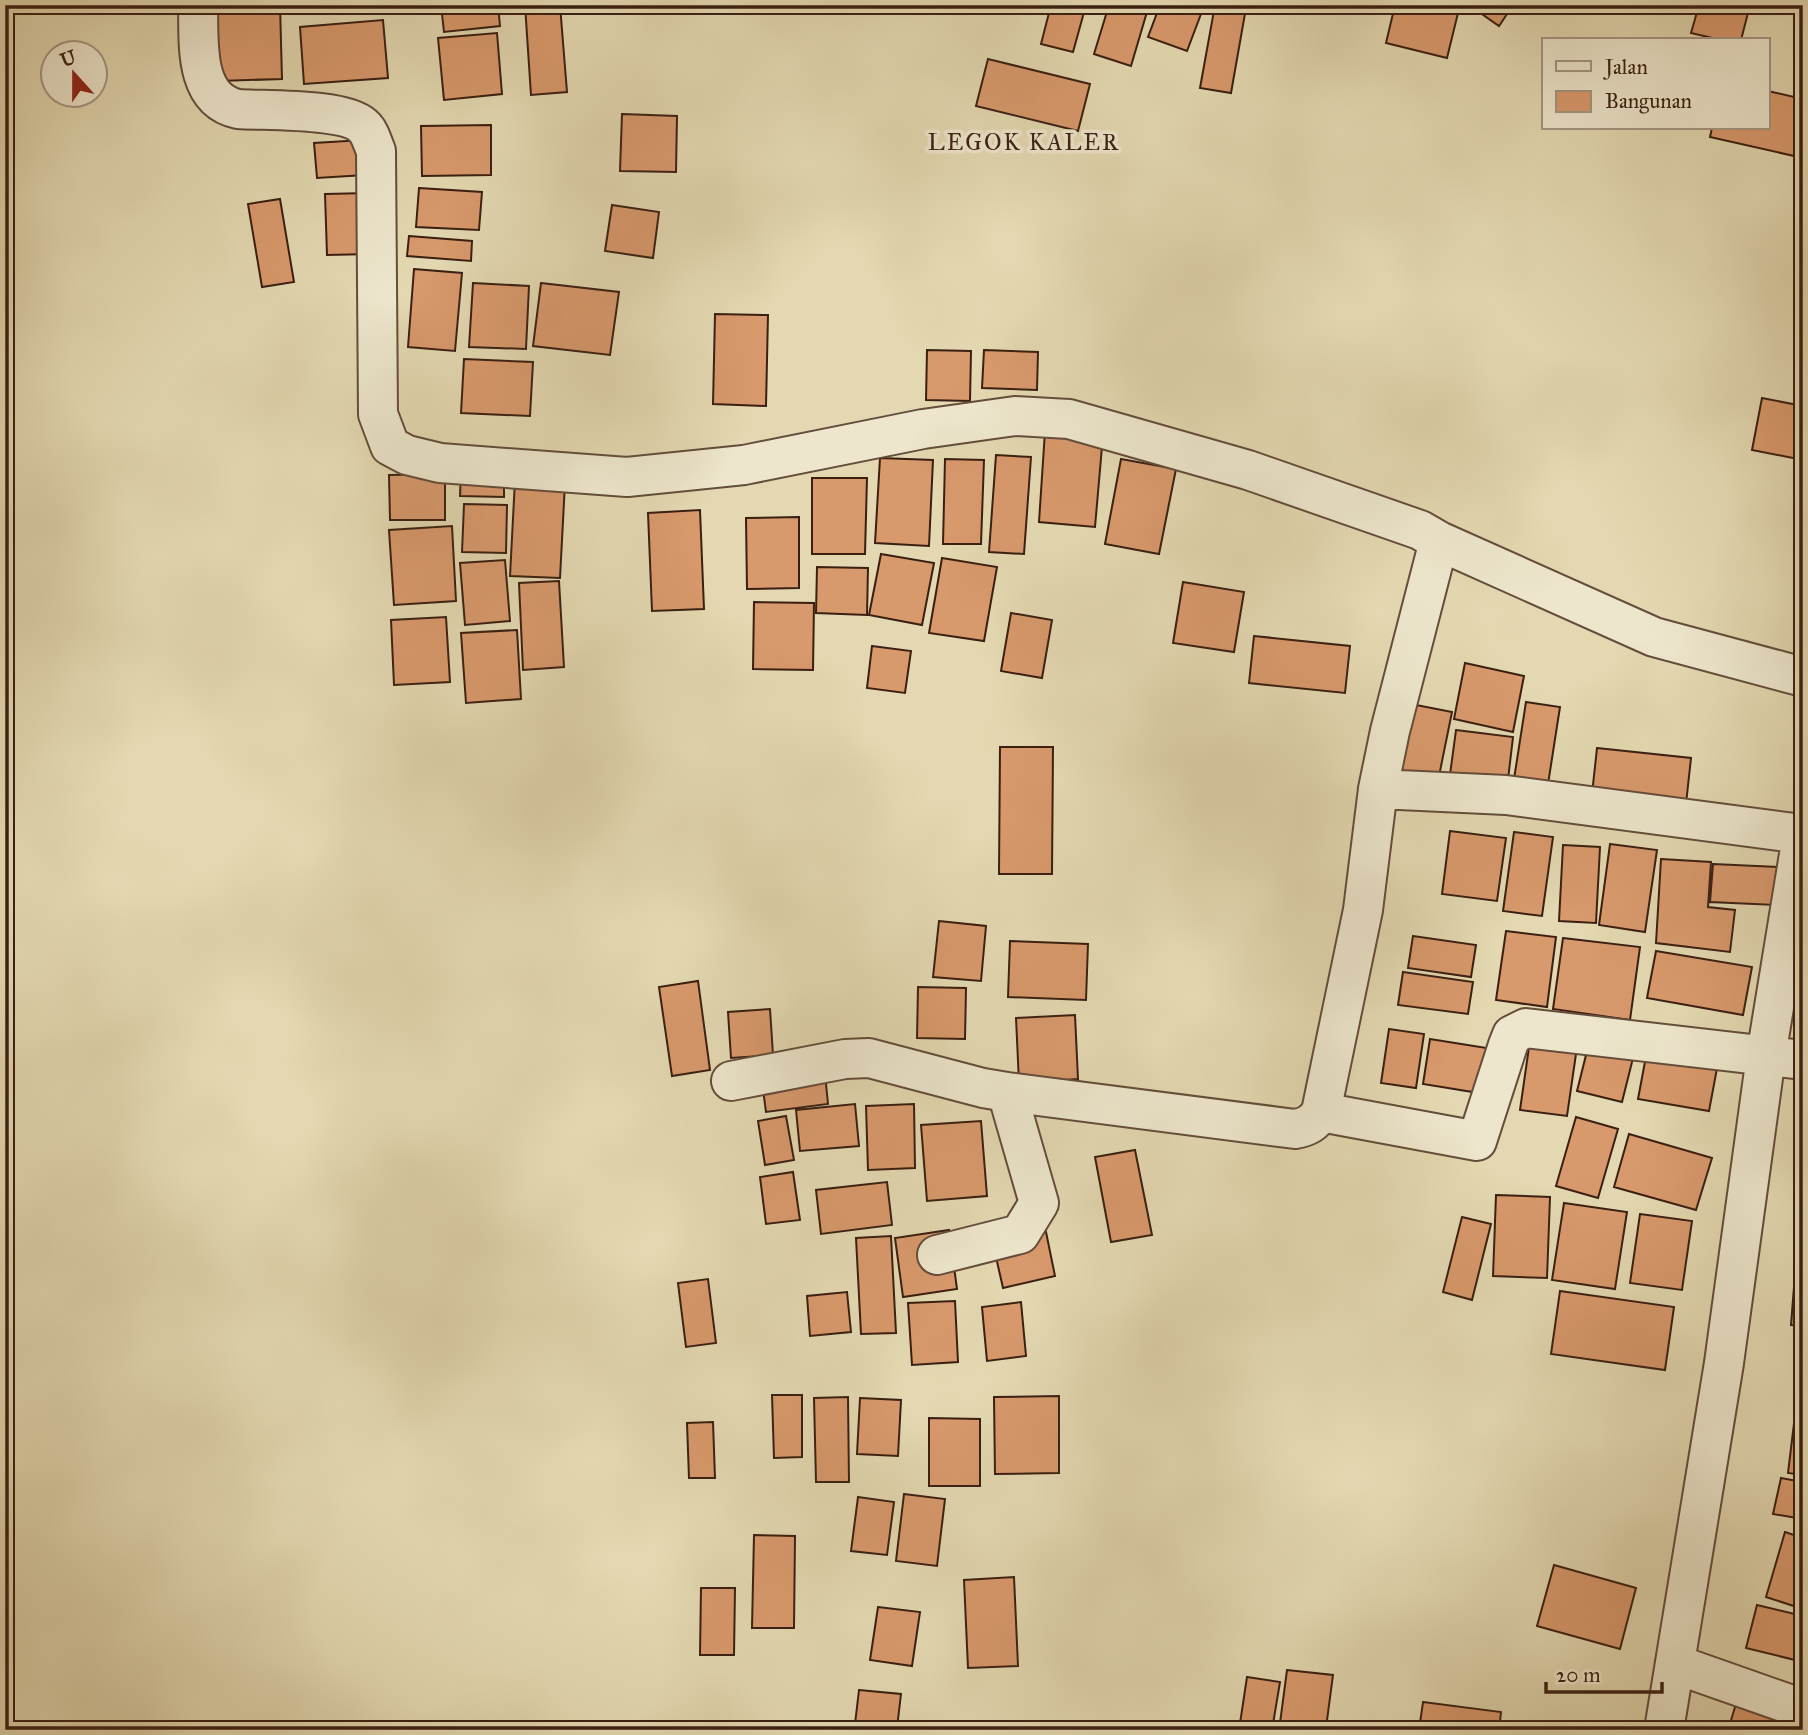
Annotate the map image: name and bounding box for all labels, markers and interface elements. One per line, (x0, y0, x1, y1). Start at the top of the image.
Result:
north arrow (38, 38, 108, 108)
legend (1542, 38, 1770, 130)
text: U (57, 45, 80, 72)
text: Jalan (1603, 54, 1648, 80)
text: Bangunan (1605, 88, 1692, 114)
district label: LEGOK KALER (928, 128, 1120, 156)
scale bar (1546, 1651, 1661, 1695)
text: 20 m (1556, 1662, 1601, 1688)

